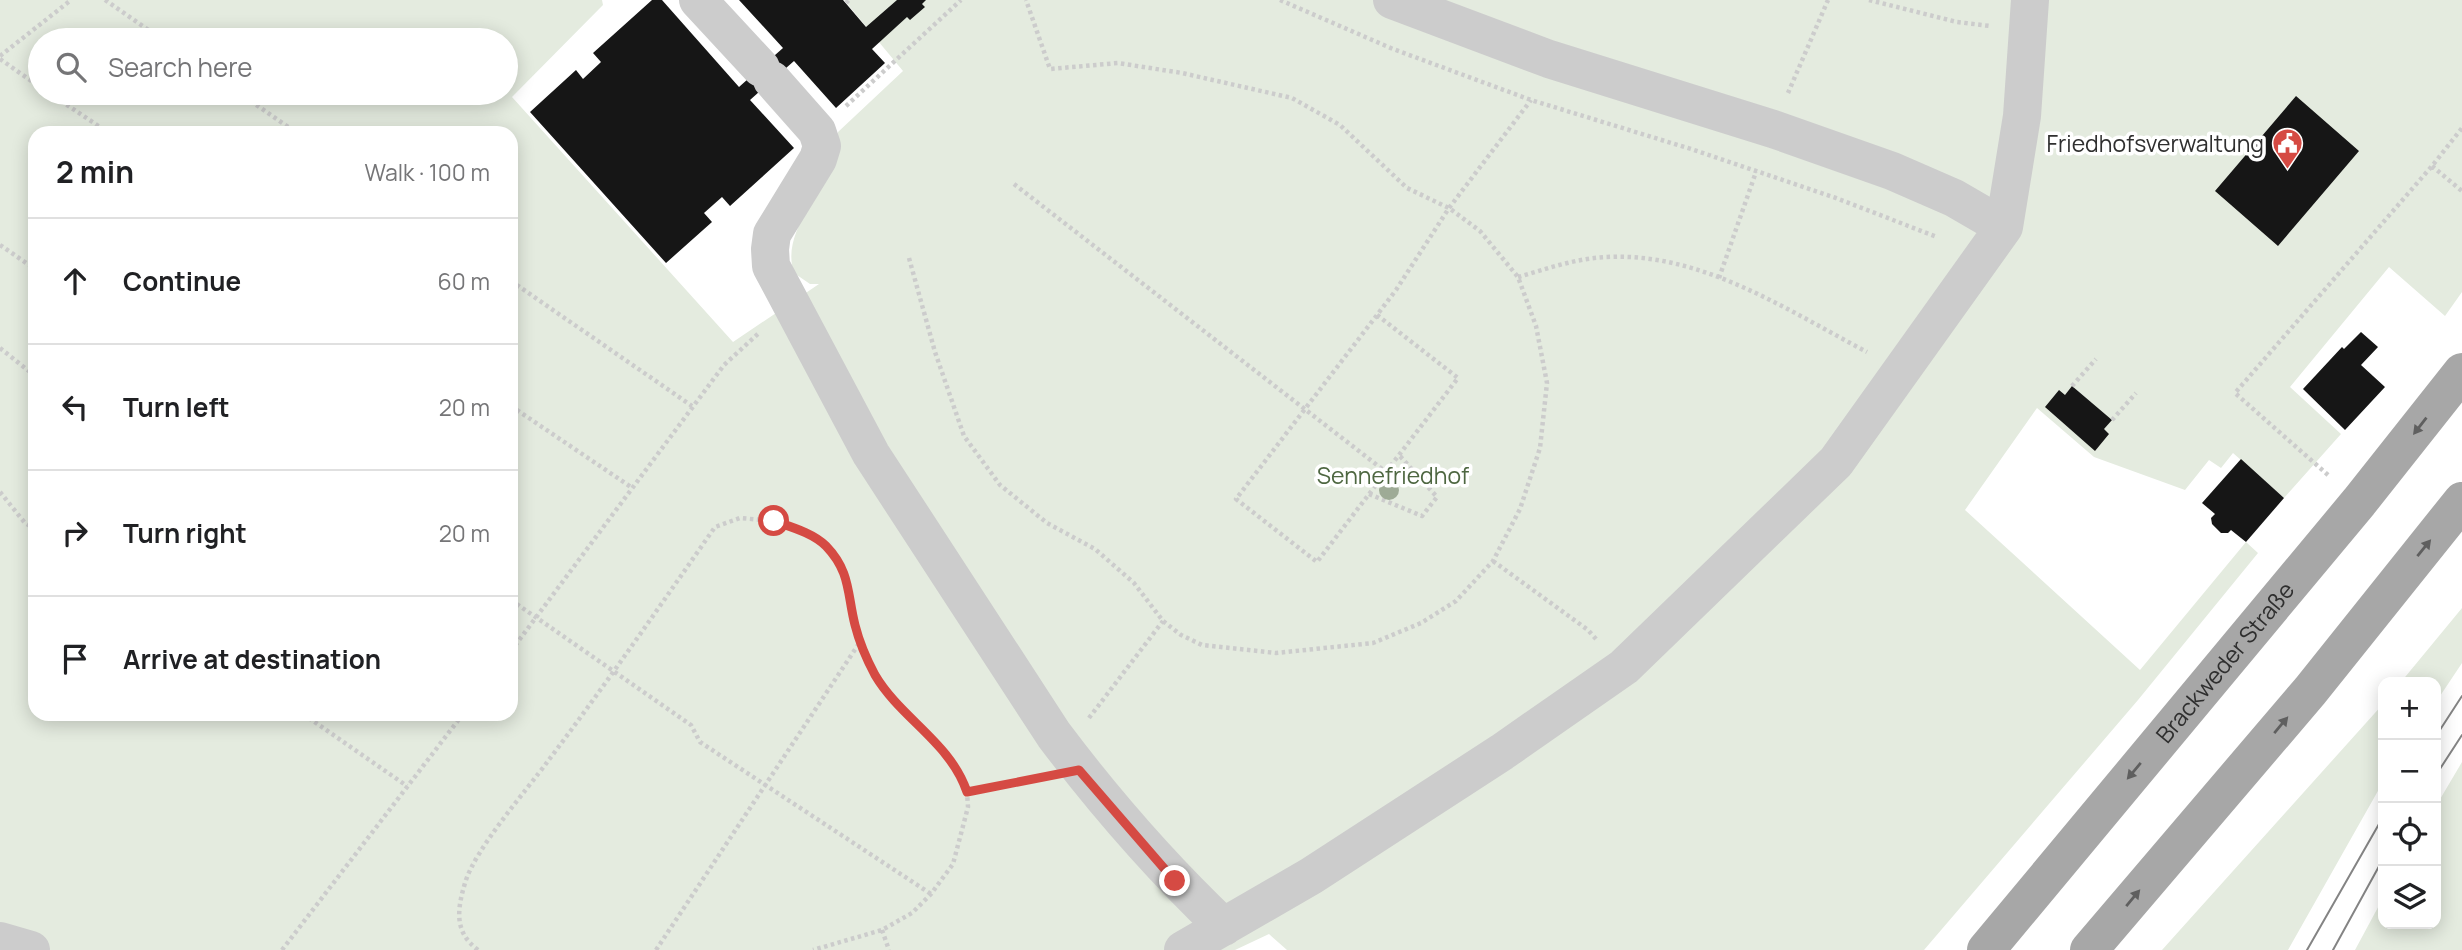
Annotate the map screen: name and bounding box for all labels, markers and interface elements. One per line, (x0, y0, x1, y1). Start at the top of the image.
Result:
search box (28, 28, 518, 105)
icon: search (52, 48, 90, 86)
text: Search here (108, 49, 253, 85)
place label: Friedhofsverwaltung (2046, 127, 2264, 159)
public building icon: Friedhofsverwaltung (2270, 127, 2304, 171)
text: 2 min (56, 151, 134, 192)
text: Walk · 100 m (364, 156, 490, 188)
icon: ahead (56, 262, 94, 300)
text: Continue (123, 263, 241, 299)
text: 60 m (438, 265, 490, 297)
icon: left (56, 388, 94, 426)
text: Turn left (123, 389, 230, 425)
text: 20 m (439, 391, 490, 423)
one-way arrow (2412, 416, 2427, 434)
park label: Sennefriedhof (1317, 459, 1469, 491)
route start (758, 505, 789, 536)
icon: right (56, 514, 94, 552)
text: Turn right (123, 515, 247, 551)
text: 20 m (439, 517, 490, 549)
one-way arrow (2417, 540, 2432, 558)
street label: Brackweder Straße (2148, 575, 2301, 749)
icon: arrive (56, 640, 94, 678)
text: Arrive at destination (123, 641, 381, 677)
map controls (2378, 677, 2441, 929)
button: + (2378, 677, 2441, 740)
one-way arrow (2273, 716, 2289, 734)
button: − (2378, 740, 2441, 803)
one-way arrow (2127, 762, 2142, 779)
button: locate (2378, 803, 2441, 866)
route end (1159, 865, 1190, 896)
button: layers (2378, 866, 2441, 929)
one-way arrow (2125, 889, 2141, 907)

